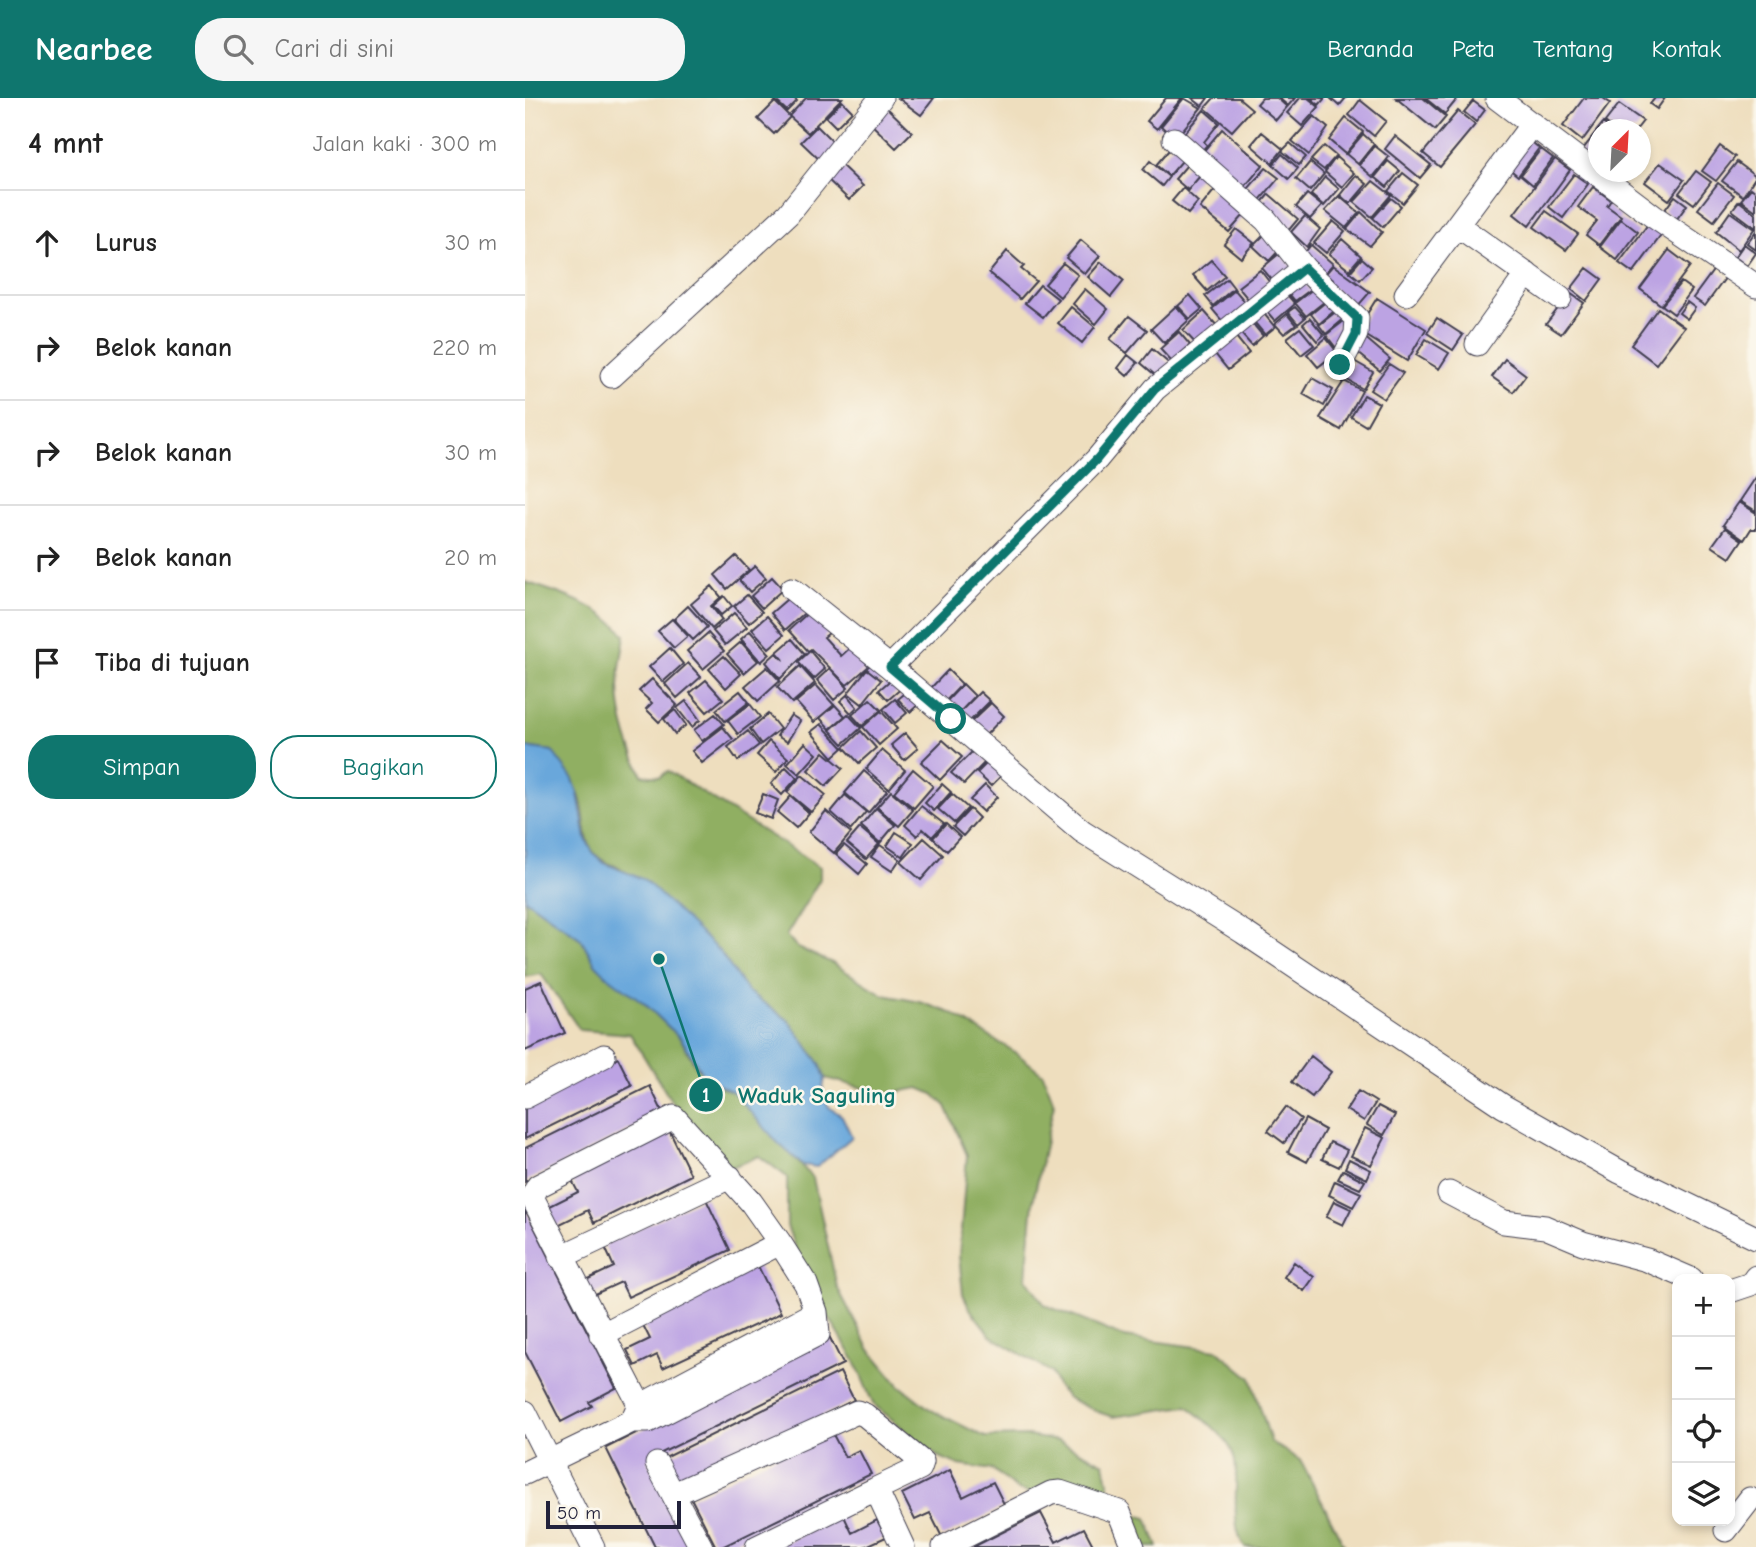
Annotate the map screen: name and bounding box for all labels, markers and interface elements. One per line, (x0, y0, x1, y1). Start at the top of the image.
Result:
search box (195, 18, 685, 81)
text: Nearbee (35, 30, 153, 68)
icon: search (219, 30, 257, 68)
text: Cari di sini (275, 34, 394, 64)
text: Beranda (1327, 35, 1414, 63)
text: Peta (1452, 35, 1495, 63)
text: Tentang (1533, 35, 1613, 63)
text: Kontak (1651, 35, 1721, 63)
north arrow (1588, 119, 1651, 182)
text: 4 mnt (28, 126, 103, 161)
text: Jalan kaki · 300 m (313, 130, 497, 157)
icon: ahead (28, 224, 66, 262)
text: Lurus (95, 228, 157, 258)
text: 30 m (445, 229, 497, 256)
icon: right (28, 329, 66, 367)
text: Belok kanan (95, 333, 232, 363)
text: 220 m (432, 334, 497, 361)
route end (1324, 349, 1355, 380)
icon: right (28, 434, 66, 472)
text: Belok kanan (95, 438, 232, 468)
text: 30 m (445, 439, 497, 466)
icon: right (28, 539, 66, 577)
text: Belok kanan (95, 543, 232, 573)
text: 20 m (444, 544, 497, 571)
icon: arrive (28, 644, 66, 682)
text: Tiba di tujuan (95, 648, 250, 678)
route start (935, 703, 966, 734)
button: Simpan (28, 735, 256, 799)
button: Bagikan (270, 735, 497, 799)
callout: Waduk Saguling (689, 1073, 910, 1117)
text: Waduk Saguling (738, 1082, 896, 1109)
text: 1 (702, 1083, 710, 1107)
map controls (1672, 1274, 1735, 1526)
button: + (1672, 1274, 1735, 1337)
button: − (1672, 1337, 1735, 1400)
button: locate (1672, 1400, 1735, 1463)
button: layers (1672, 1463, 1735, 1526)
scale bar (546, 1498, 681, 1530)
text: 50 m (557, 1502, 601, 1524)

